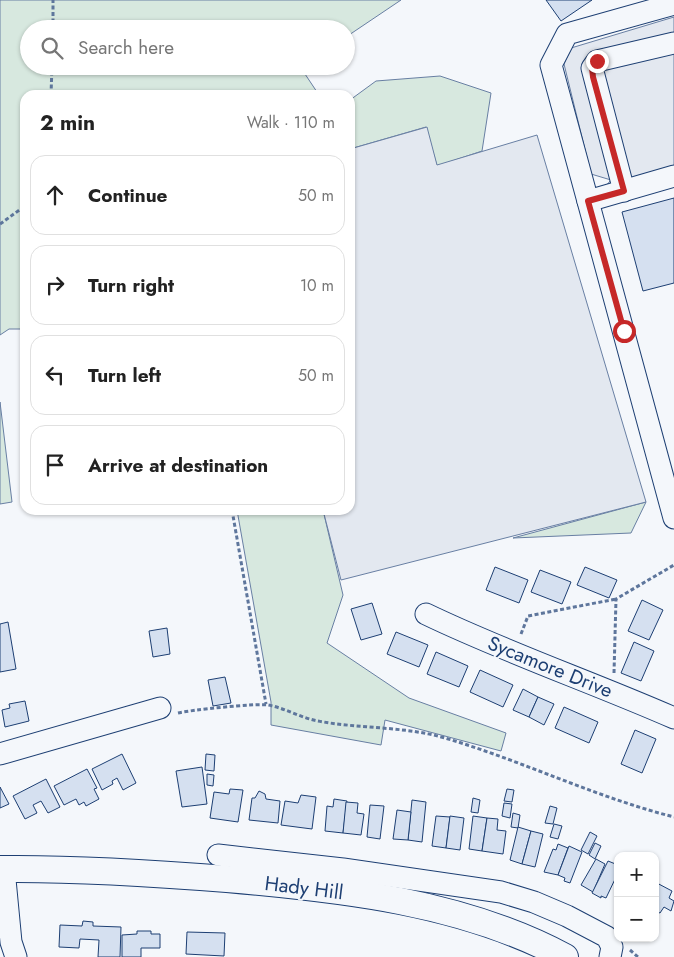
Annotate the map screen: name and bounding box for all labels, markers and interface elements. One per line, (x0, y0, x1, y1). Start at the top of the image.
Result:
search box (20, 20, 355, 75)
icon: search (38, 34, 66, 62)
text: Search here (78, 34, 174, 61)
route end (586, 50, 609, 73)
text: 2 min (40, 108, 95, 138)
text: Walk · 110 m (247, 111, 335, 134)
icon: ahead (41, 181, 69, 209)
text: Continue (88, 182, 167, 209)
text: 50 m (298, 184, 334, 207)
icon: right (41, 271, 69, 299)
text: Turn right (88, 272, 174, 299)
text: 10 m (300, 274, 334, 297)
route start (613, 320, 636, 343)
icon: left (41, 361, 69, 389)
text: Turn left (88, 362, 161, 389)
text: 50 m (298, 364, 334, 387)
icon: arrive (41, 451, 69, 479)
text: Arrive at destination (88, 452, 268, 479)
street label: Sycamore Drive (483, 629, 617, 705)
map controls (614, 852, 659, 942)
button: + (614, 852, 659, 897)
street label: Hady Hill (263, 869, 345, 907)
button: − (614, 897, 659, 942)

